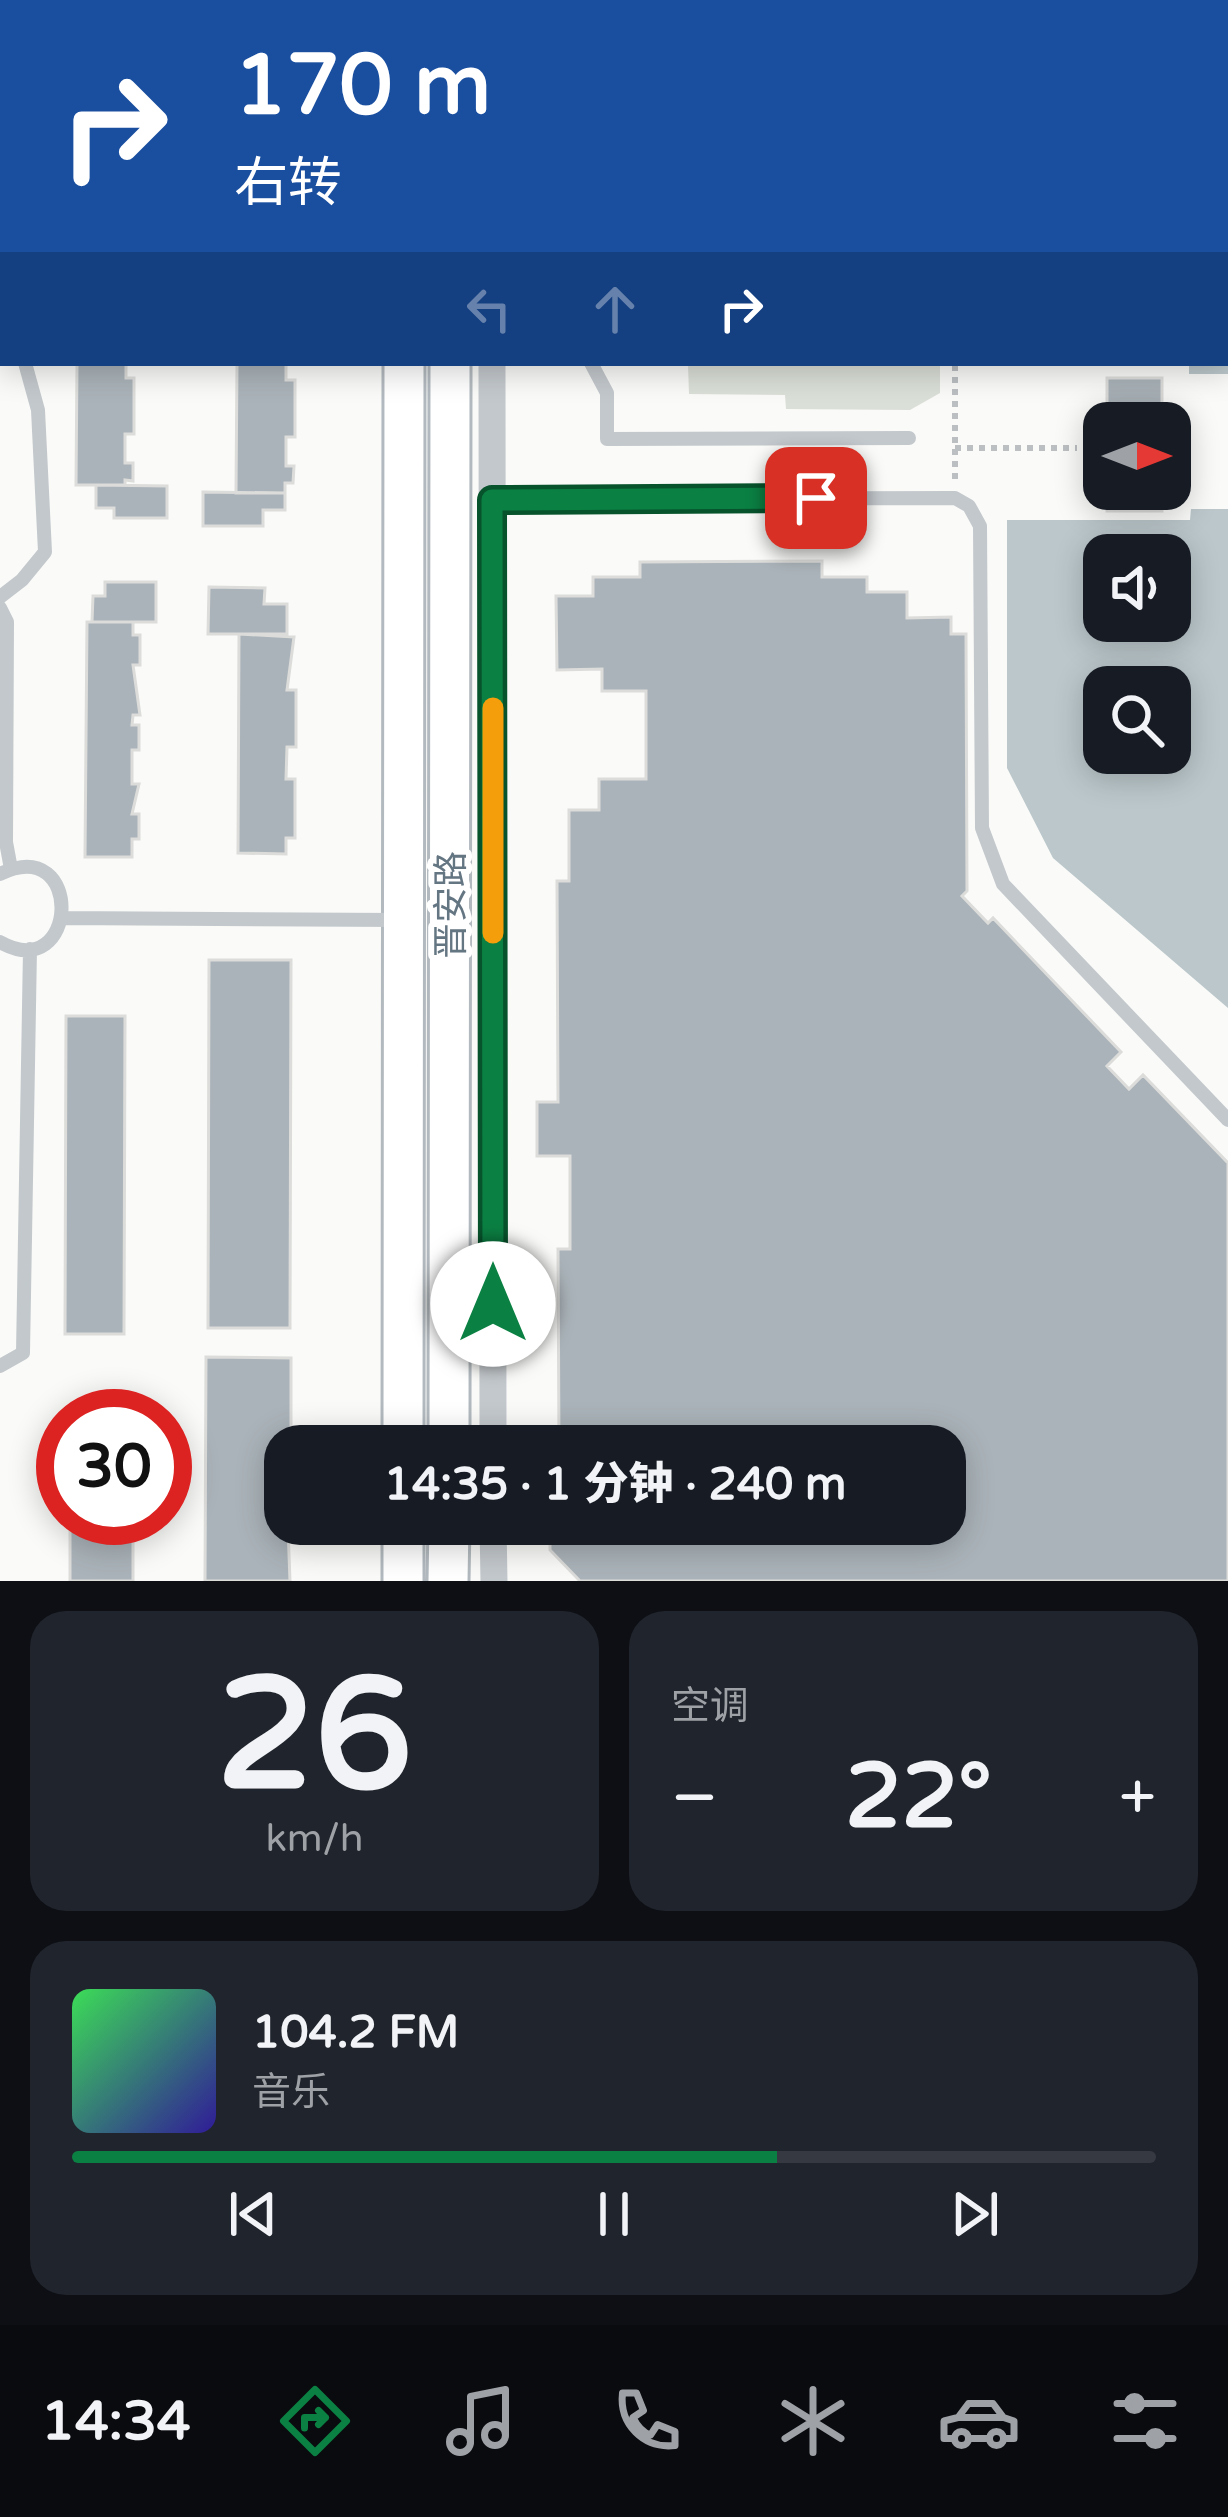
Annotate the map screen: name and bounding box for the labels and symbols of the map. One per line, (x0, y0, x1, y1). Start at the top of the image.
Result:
north arrow (1083, 402, 1191, 510)
pin (765, 447, 867, 549)
street label: 晋安路 (430, 851, 473, 959)
position arrow (430, 1241, 556, 1367)
speed limit sign: 30 (36, 1389, 192, 1545)

